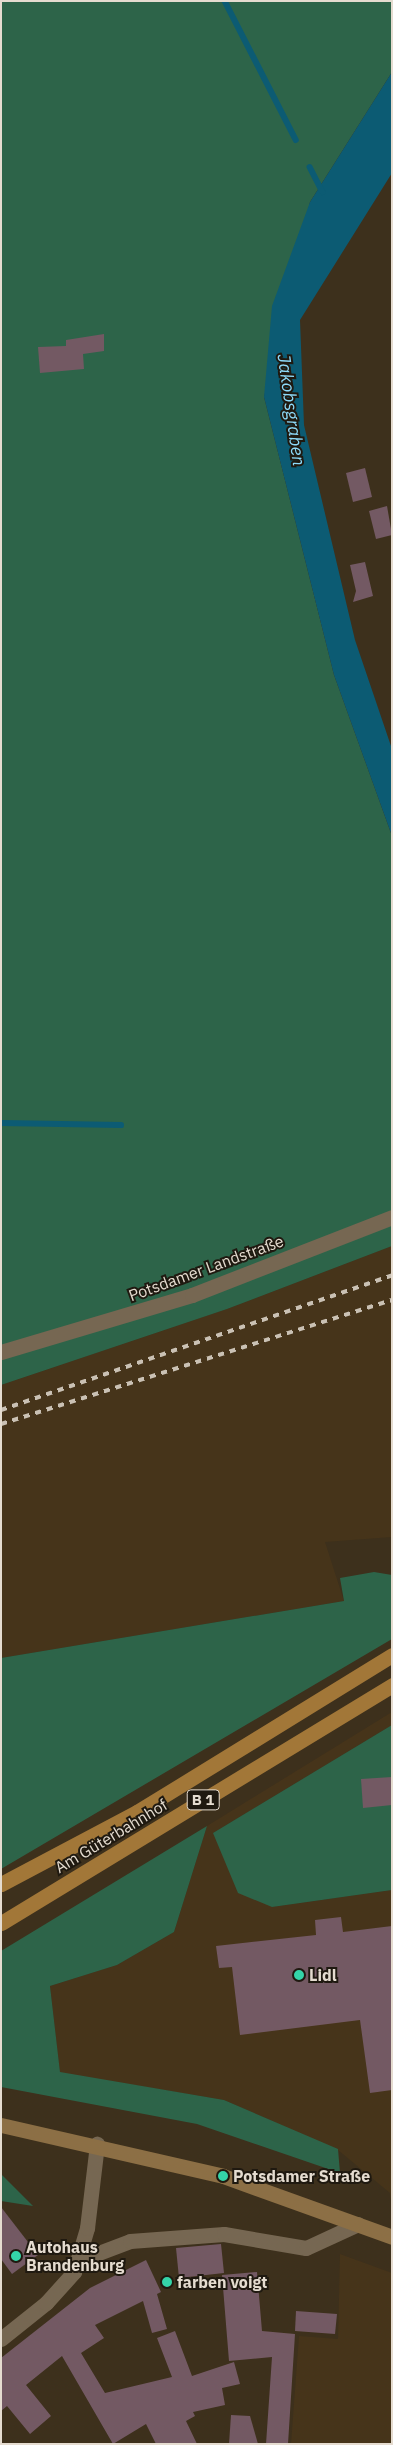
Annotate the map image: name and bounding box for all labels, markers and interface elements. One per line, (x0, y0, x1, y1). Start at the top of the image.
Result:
water label: Jakobsgraben (272, 353, 310, 467)
street label: Potsdamer Landstraße (126, 1231, 286, 1305)
road number: B 1 (186, 1788, 220, 1812)
street label: Am Güterbahnhof (51, 1795, 171, 1877)
place label: Lidl (309, 1965, 337, 1985)
marker: Lidl (293, 1969, 305, 1981)
place label: Potsdamer Straße (233, 2166, 370, 2186)
marker: Potsdamer Straße (217, 2170, 229, 2182)
place label: Autohaus Brandenburg (26, 2237, 124, 2275)
marker: Autohaus Brandenburg (10, 2250, 22, 2262)
place label: farben voigt (177, 2272, 267, 2292)
marker: farben voigt (161, 2276, 173, 2288)

